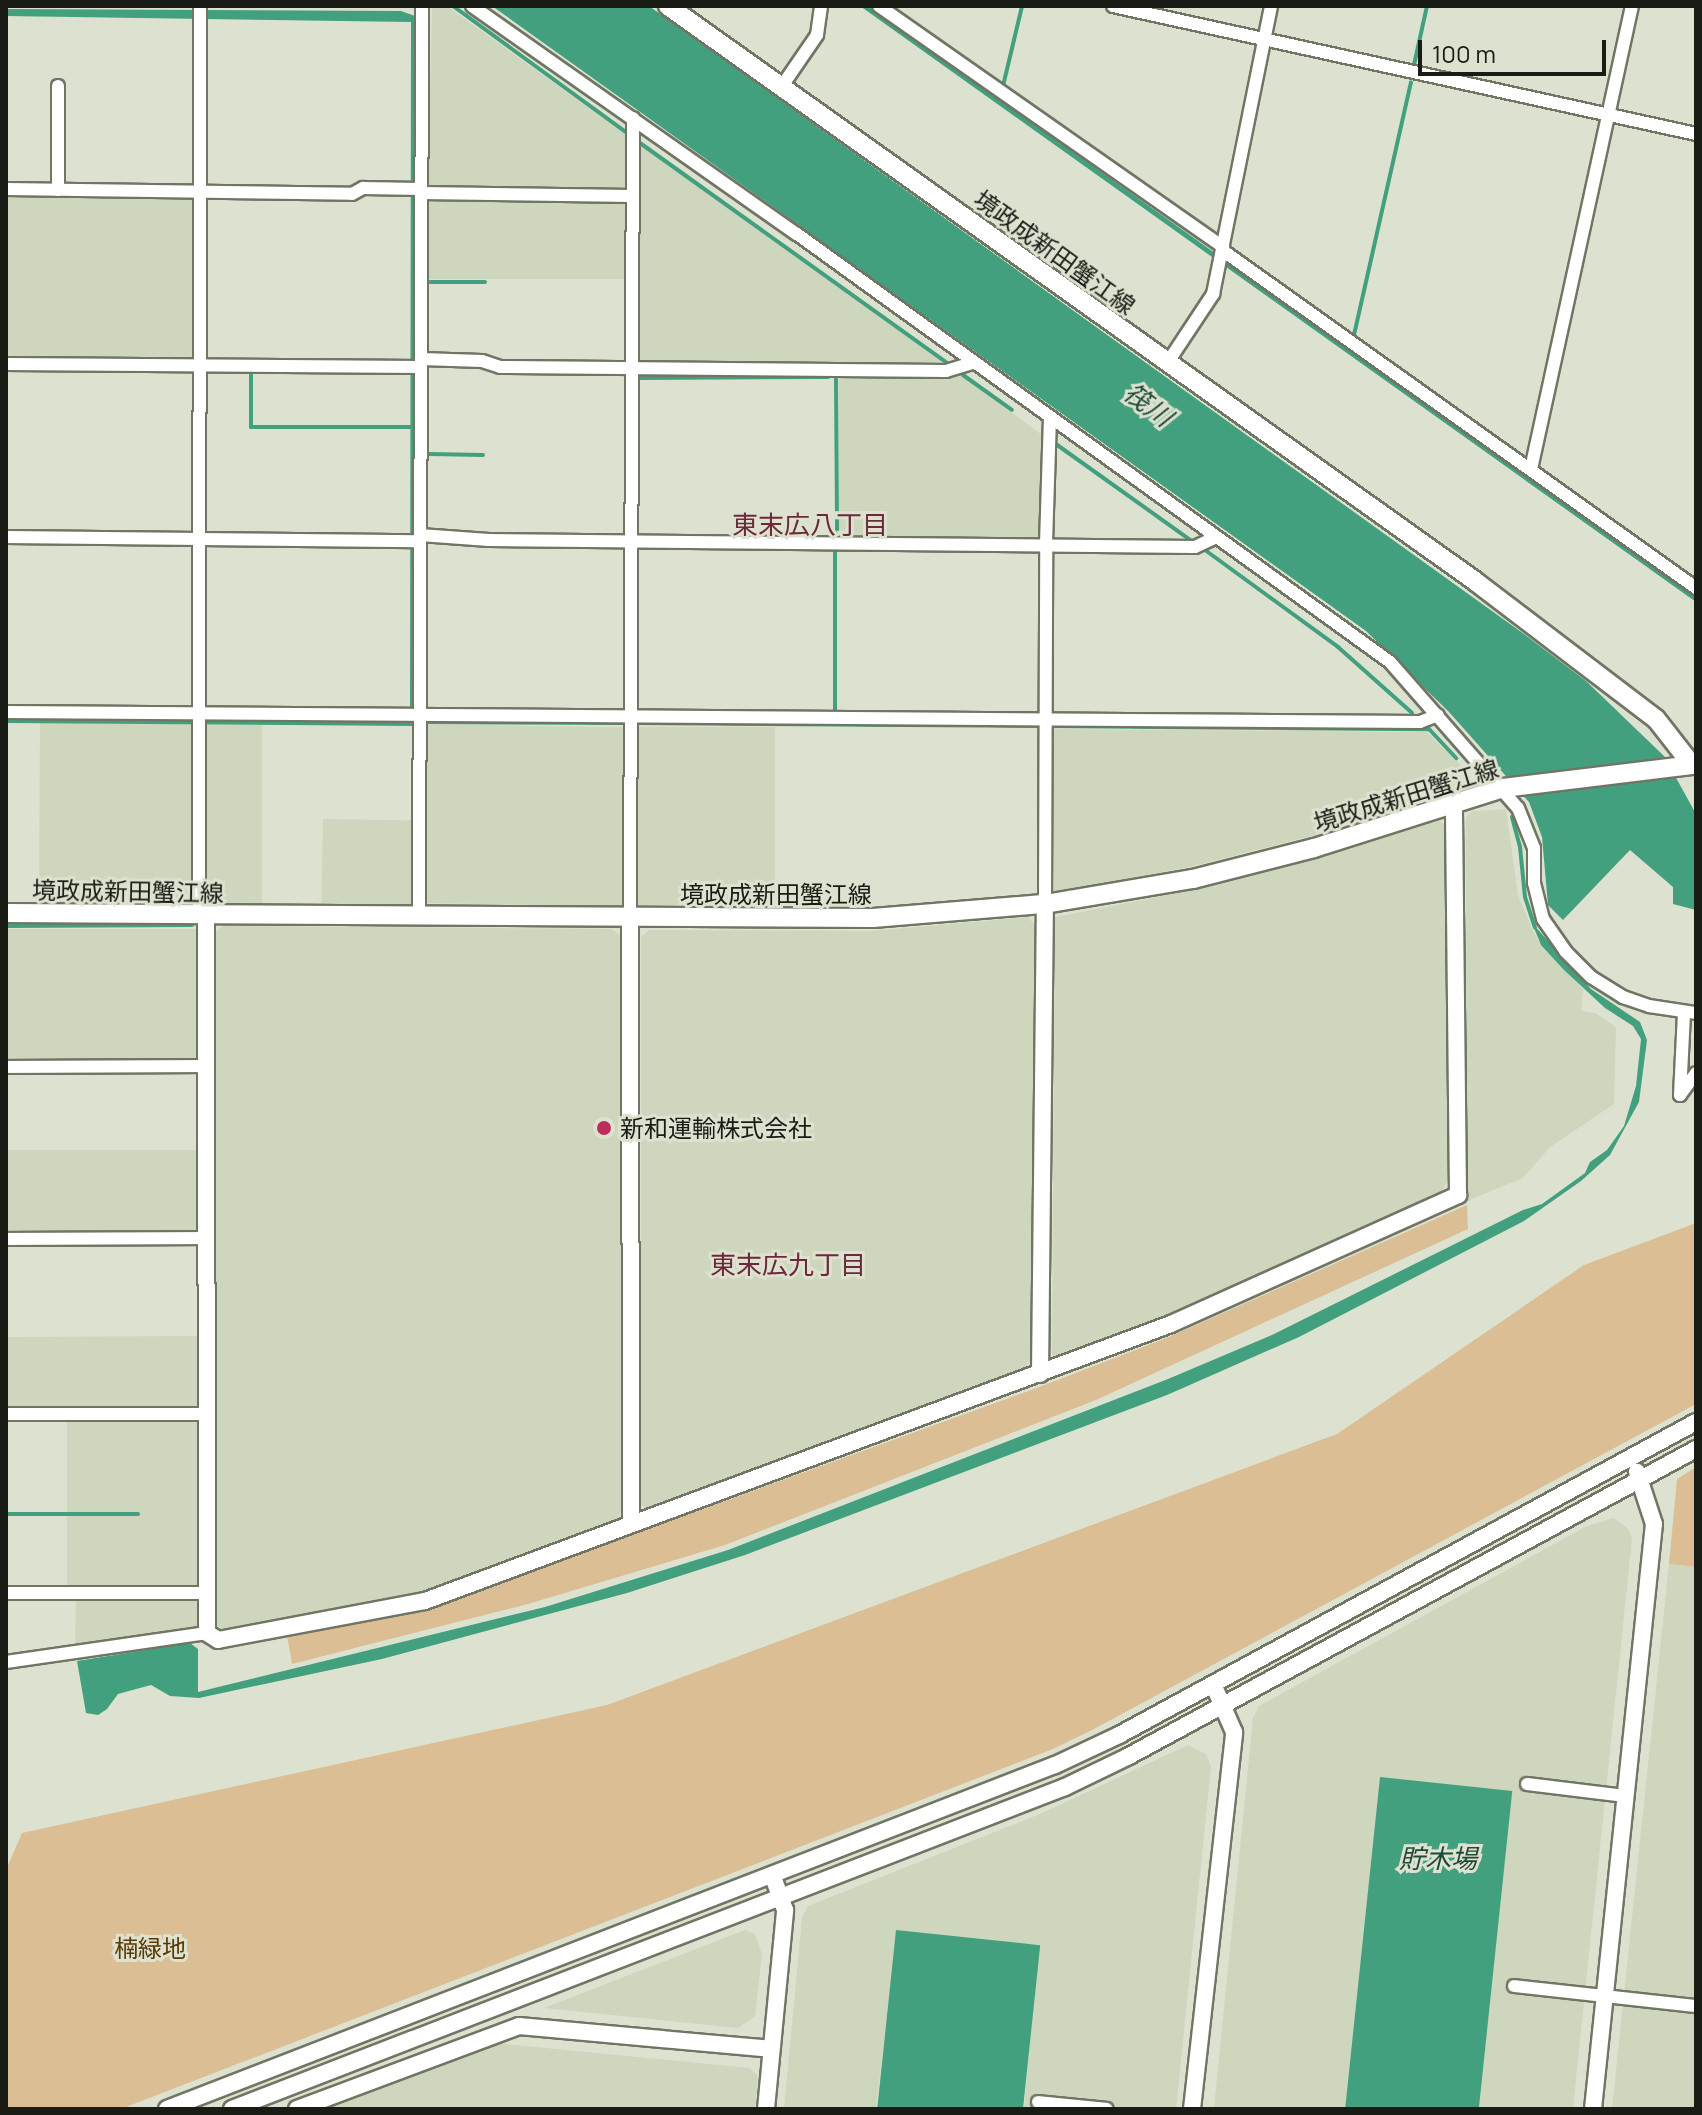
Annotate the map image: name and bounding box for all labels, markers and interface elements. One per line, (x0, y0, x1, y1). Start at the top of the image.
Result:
scale bar (1422, 24, 1610, 74)
text: 100 m (1432, 37, 1496, 70)
street label: 境政成新田蟹江線 (969, 184, 1141, 320)
water label: 筏川 (1118, 377, 1178, 433)
district label: 東末広八丁目 (732, 509, 888, 541)
street label: 境政成新田蟹江線 (1310, 753, 1502, 837)
street label: 境政成新田蟹江線 (32, 875, 224, 907)
street label: 境政成新田蟹江線 (680, 880, 872, 908)
place label: 新和運輸株式会社 (620, 1114, 812, 1142)
marker: 新和運輸株式会社 (595, 1119, 613, 1137)
district label: 東末広九丁目 (710, 1249, 866, 1281)
water label: 貯木場 (1399, 1843, 1477, 1875)
park label: 楠緑地 (114, 1934, 186, 1962)

